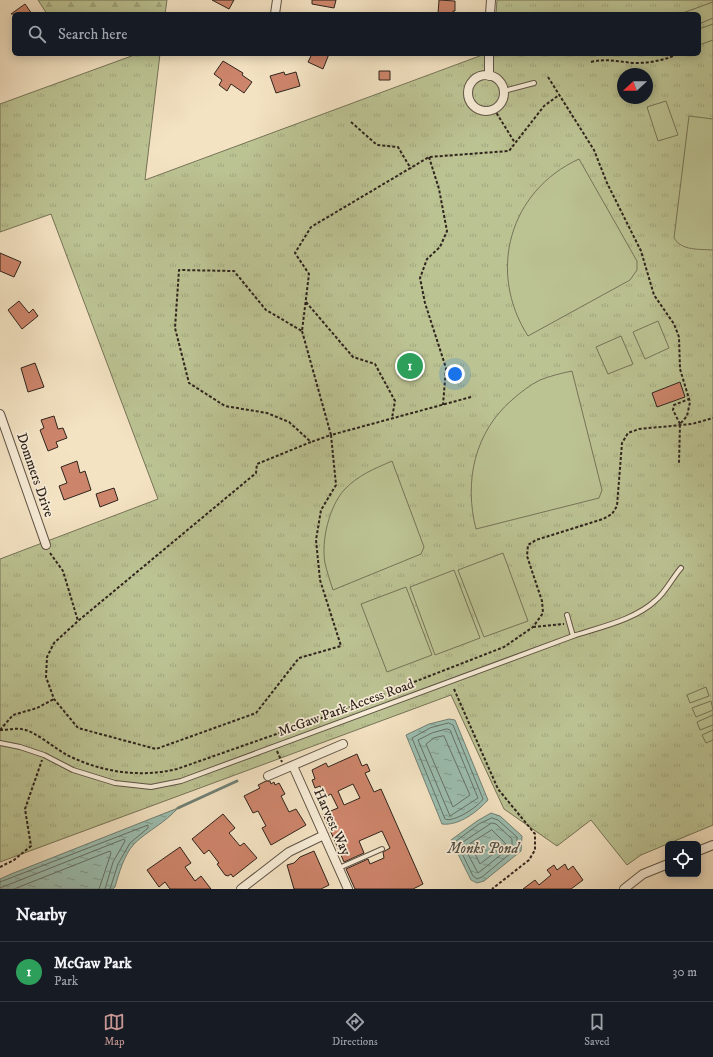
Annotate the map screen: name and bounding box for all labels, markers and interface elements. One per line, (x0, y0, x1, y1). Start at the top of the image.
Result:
search box (12, 12, 701, 56)
icon: search (26, 23, 48, 45)
text: Search here (58, 25, 127, 44)
north arrow (617, 68, 653, 104)
pin: 1 (397, 351, 423, 381)
your location (445, 364, 465, 384)
street label: Dommers Drive (12, 430, 58, 520)
street label: McGaw Park Access Road (275, 675, 417, 741)
street label: Harvest Way (309, 786, 355, 859)
water label: Monks Pond (446, 839, 521, 858)
map controls (665, 841, 701, 877)
button: locate (665, 841, 701, 877)
text: Nearby (16, 904, 66, 926)
text: McGaw Park (54, 954, 132, 973)
text: 1 (27, 964, 31, 980)
text: 30 m (673, 964, 697, 980)
text: Park (54, 973, 78, 989)
tab: Map (103, 1011, 125, 1049)
tab: Directions (332, 1011, 378, 1049)
tab: Saved (584, 1011, 610, 1049)

